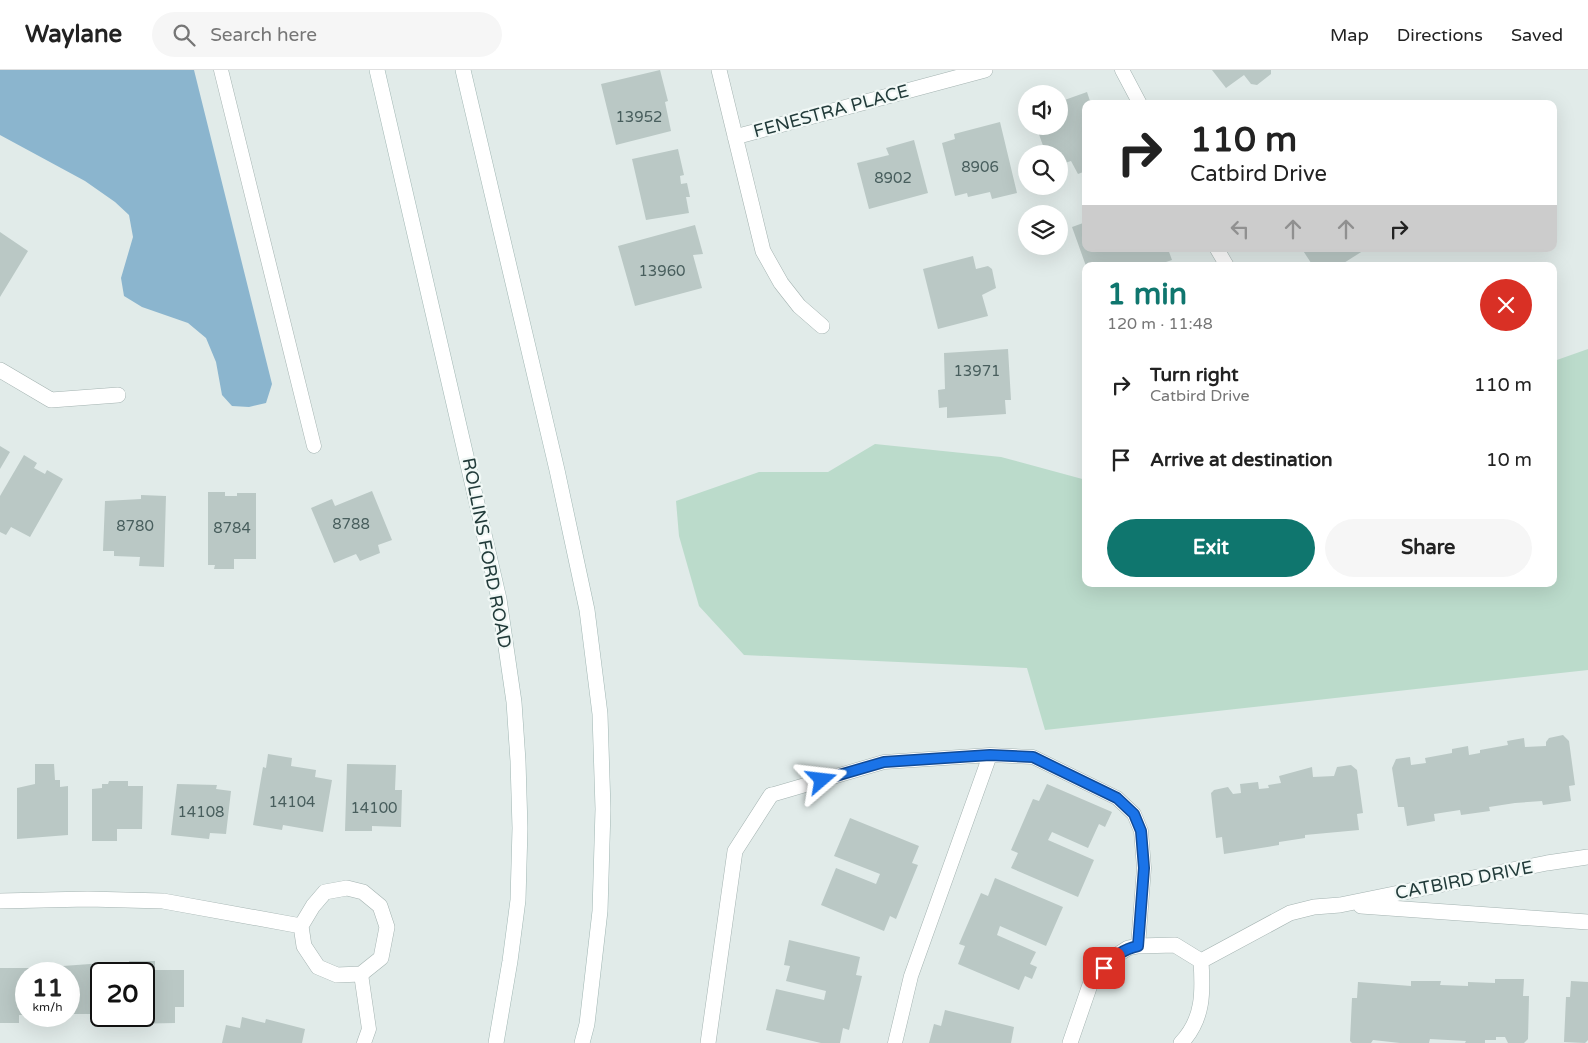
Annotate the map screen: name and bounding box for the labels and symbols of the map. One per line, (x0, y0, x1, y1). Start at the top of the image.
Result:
street label: FENESTRA PLACE (751, 80, 911, 142)
house number: 13952 (615, 108, 663, 126)
house number: 8906 (961, 158, 999, 176)
house number: 8902 (874, 169, 912, 187)
house number: 13960 (638, 262, 686, 280)
house number: 13971 (953, 362, 1001, 380)
street label: ROLLINS FORD ROAD (458, 456, 516, 650)
house number: 8788 (332, 515, 370, 533)
house number: 8780 (116, 517, 154, 535)
house number: 8784 (213, 519, 251, 537)
position arrow (795, 753, 847, 805)
house number: 14104 (268, 793, 316, 811)
house number: 14100 (350, 799, 398, 817)
house number: 14108 (177, 803, 225, 821)
street label: CATBIRD DRIVE (1393, 856, 1535, 904)
pin (1083, 947, 1125, 989)
speed limit sign: 20 (90, 962, 155, 1027)

